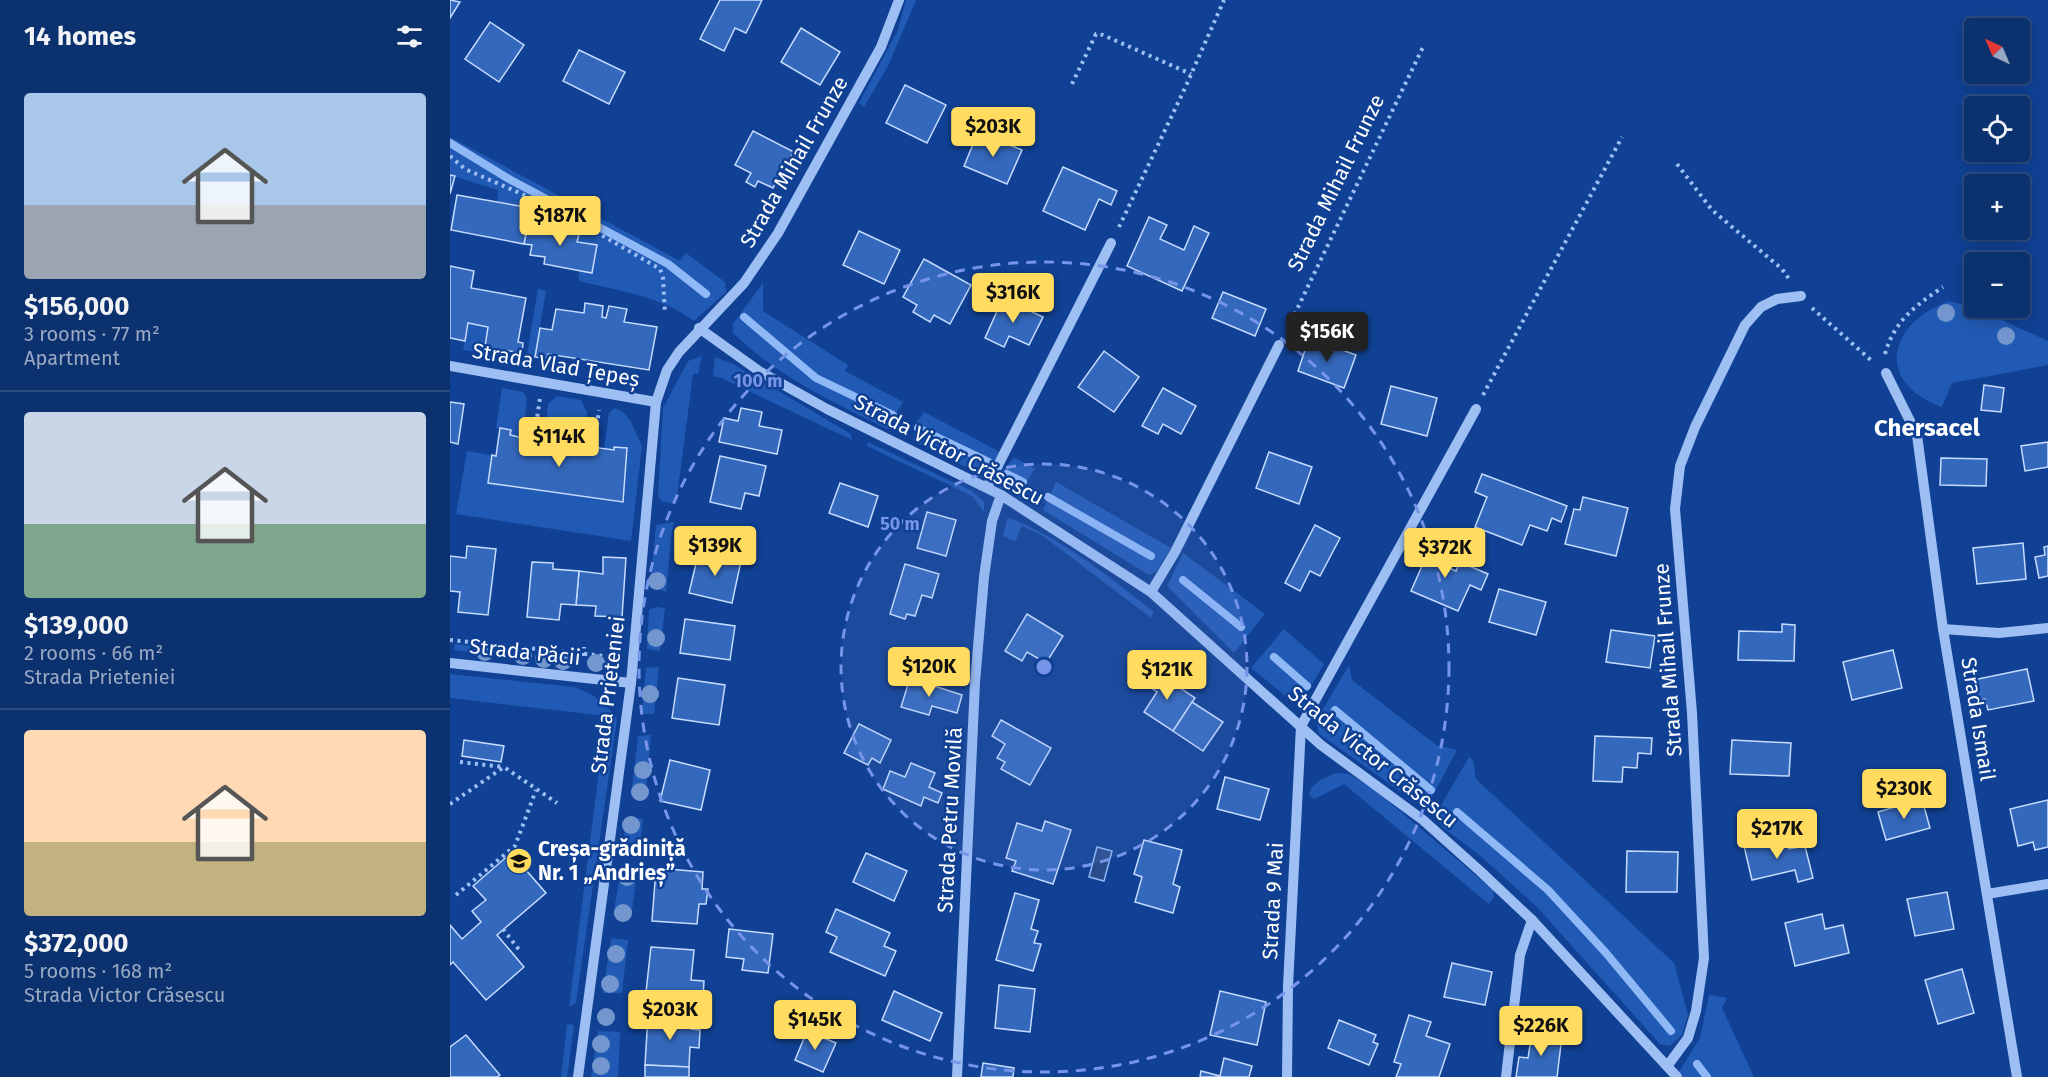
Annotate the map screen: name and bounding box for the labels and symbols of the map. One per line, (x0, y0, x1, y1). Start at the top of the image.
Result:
north arrow (1964, 18, 2030, 84)
street label: Strada Mihail Frunze (734, 72, 854, 252)
street label: Strada Mihail Frunze (1282, 90, 1390, 276)
pin: $203K (951, 107, 1035, 158)
pin: $187K (518, 196, 602, 247)
pin: $316K (971, 273, 1055, 324)
pin: $156K (1285, 312, 1369, 363)
street label: Strada Vlad Țepeș (470, 337, 642, 393)
text: 100 m (734, 370, 782, 392)
street label: Strada Victor Crăsescu (850, 389, 1048, 511)
district label: Chersacel (1874, 414, 1981, 442)
pin: $114K (517, 417, 601, 468)
text: 50 m (880, 513, 920, 535)
pin: $139K (673, 526, 757, 577)
pin: $372K (1403, 528, 1487, 579)
street label: Strada Mihail Frunze (1648, 562, 1688, 758)
street label: Strada Prieteniei (585, 615, 631, 775)
street label: Strada Păcii (468, 633, 582, 671)
pin: $120K (887, 647, 971, 698)
pin: $121K (1125, 650, 1209, 701)
street label: Strada Ismail (1955, 655, 2001, 783)
centre of rings (1034, 657, 1054, 677)
street label: Strada Victor Crăsescu (1283, 680, 1463, 834)
street label: Strada Petru Movilă (932, 726, 968, 914)
pin: $230K (1862, 769, 1946, 820)
pin: $217K (1735, 809, 1819, 860)
place label: Creșa-grădiniță Nr. 1 „Andrieș” (538, 836, 686, 887)
street label: Strada 9 Mai (1257, 842, 1289, 960)
school or university icon: Creșa-grădiniță Nr. 1 „Andrieș” (504, 846, 534, 876)
pin: $203K (628, 990, 712, 1041)
pin: $145K (773, 1000, 857, 1051)
pin: $226K (1499, 1006, 1583, 1057)

